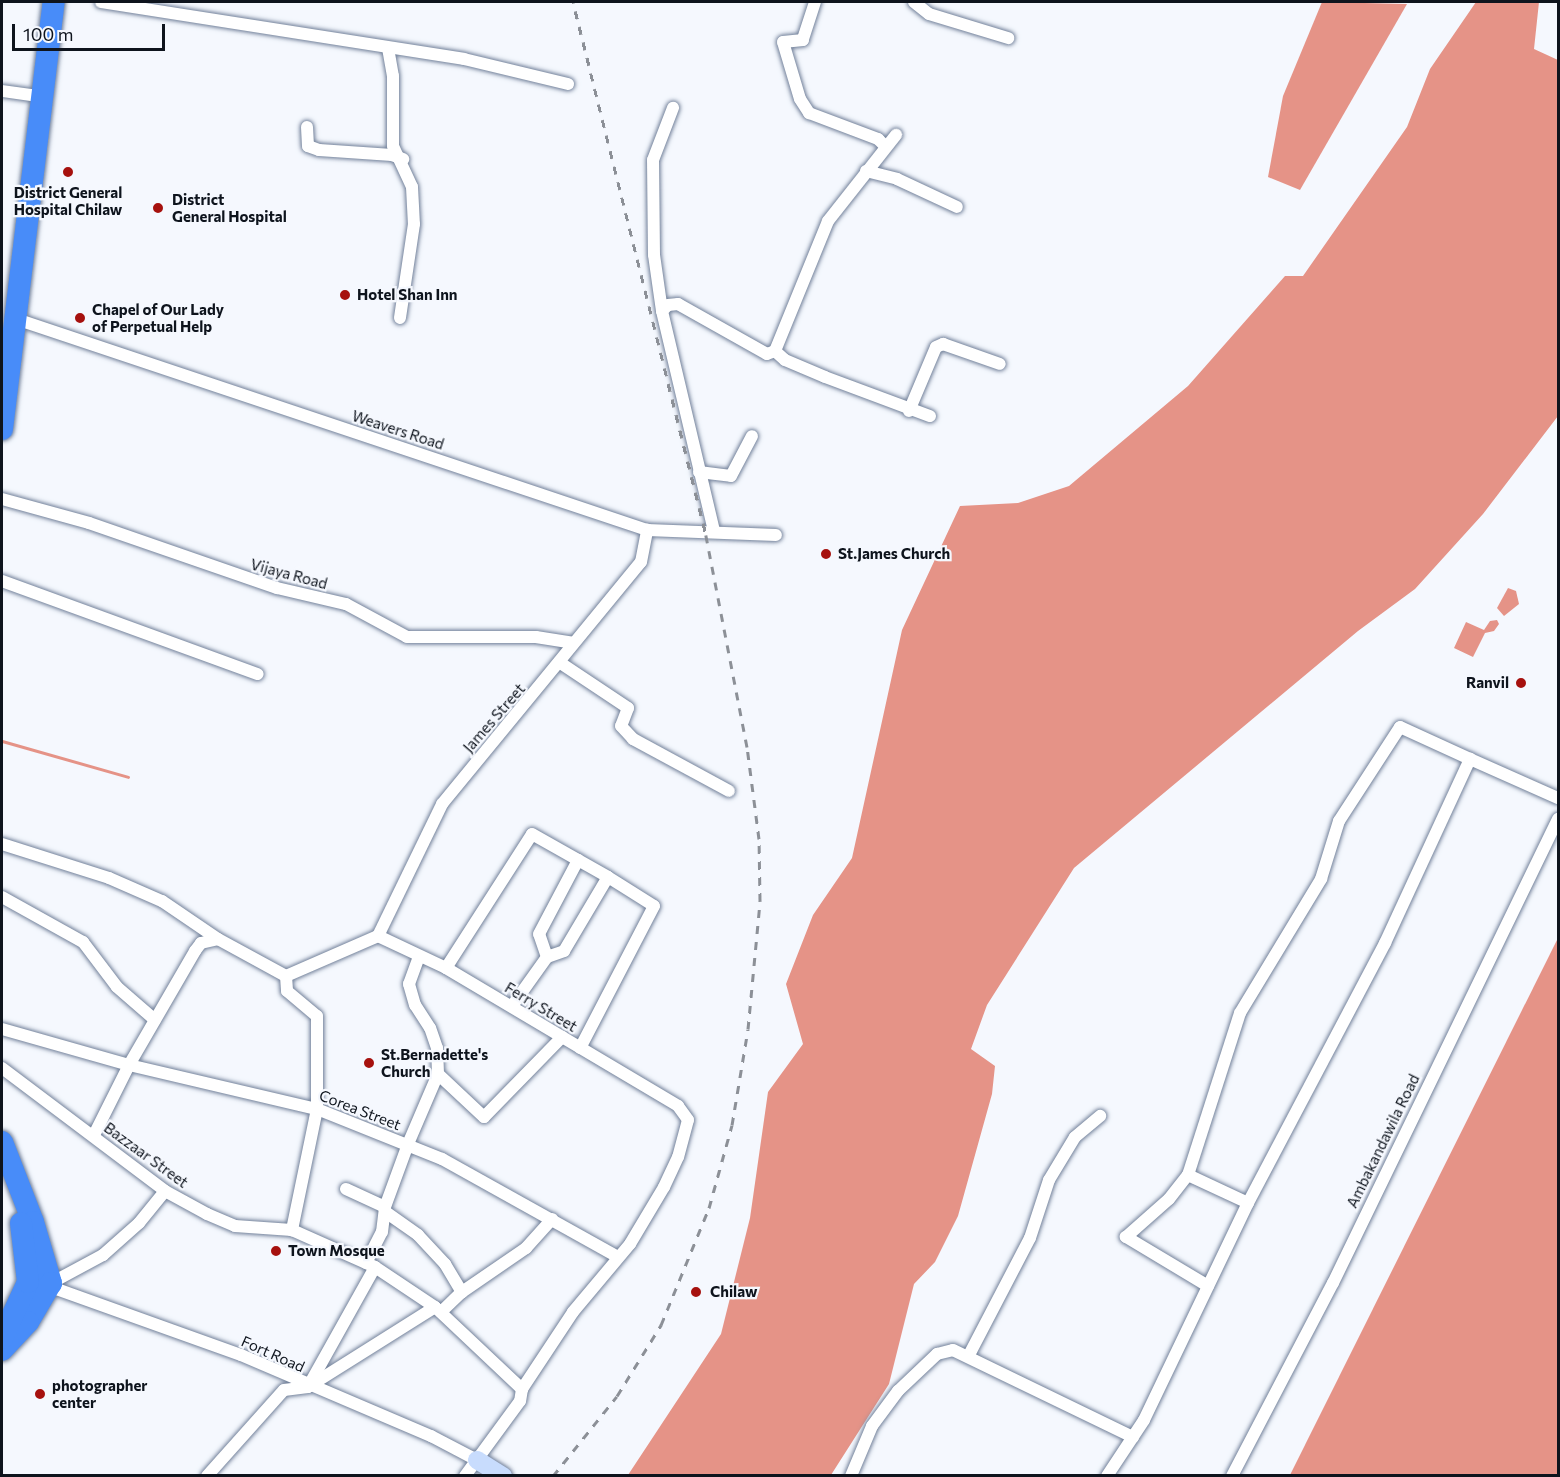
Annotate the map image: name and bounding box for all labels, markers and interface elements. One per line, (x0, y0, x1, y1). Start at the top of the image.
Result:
scale bar (15, 12, 168, 50)
text: 100 m (23, 23, 73, 45)
marker: District General Hospital Chilaw (59, 163, 77, 181)
place label: District General Hospital Chilaw (14, 183, 122, 218)
place label: District General Hospital (172, 190, 287, 225)
marker: District General Hospital (149, 199, 167, 217)
place label: Hotel Shan Inn (357, 286, 457, 304)
marker: Hotel Shan Inn (338, 288, 352, 302)
place label: Chapel of Our Lady of Perpetual Help (92, 300, 224, 335)
marker: Chapel of Our Lady of Perpetual Help (73, 311, 87, 325)
street label: Weavers Road (350, 407, 446, 453)
place label: St.James Church (838, 545, 950, 563)
marker: St.James Church (819, 547, 833, 561)
street label: Vijaya Road (249, 555, 329, 593)
place label: Ranvil (1466, 674, 1509, 692)
marker: Ranvil (1514, 676, 1528, 690)
street label: James Street (459, 680, 529, 756)
street label: Ferry Street (502, 978, 580, 1036)
place label: St.Bernadette's Church (381, 1045, 488, 1080)
marker: St.Bernadette's Church (362, 1056, 376, 1070)
street label: Ambakandawila Road (1343, 1071, 1423, 1211)
street label: Corea Street (317, 1086, 403, 1134)
street label: Bazzaar Street (101, 1119, 191, 1191)
place label: Town Mosque (288, 1242, 385, 1260)
marker: Town Mosque (269, 1244, 283, 1258)
marker: Chilaw (687, 1283, 705, 1301)
place label: Chilaw (710, 1283, 757, 1301)
street label: Fort Road (239, 1332, 307, 1376)
place label: photographer center (52, 1376, 148, 1411)
marker: photographer center (33, 1387, 47, 1401)

